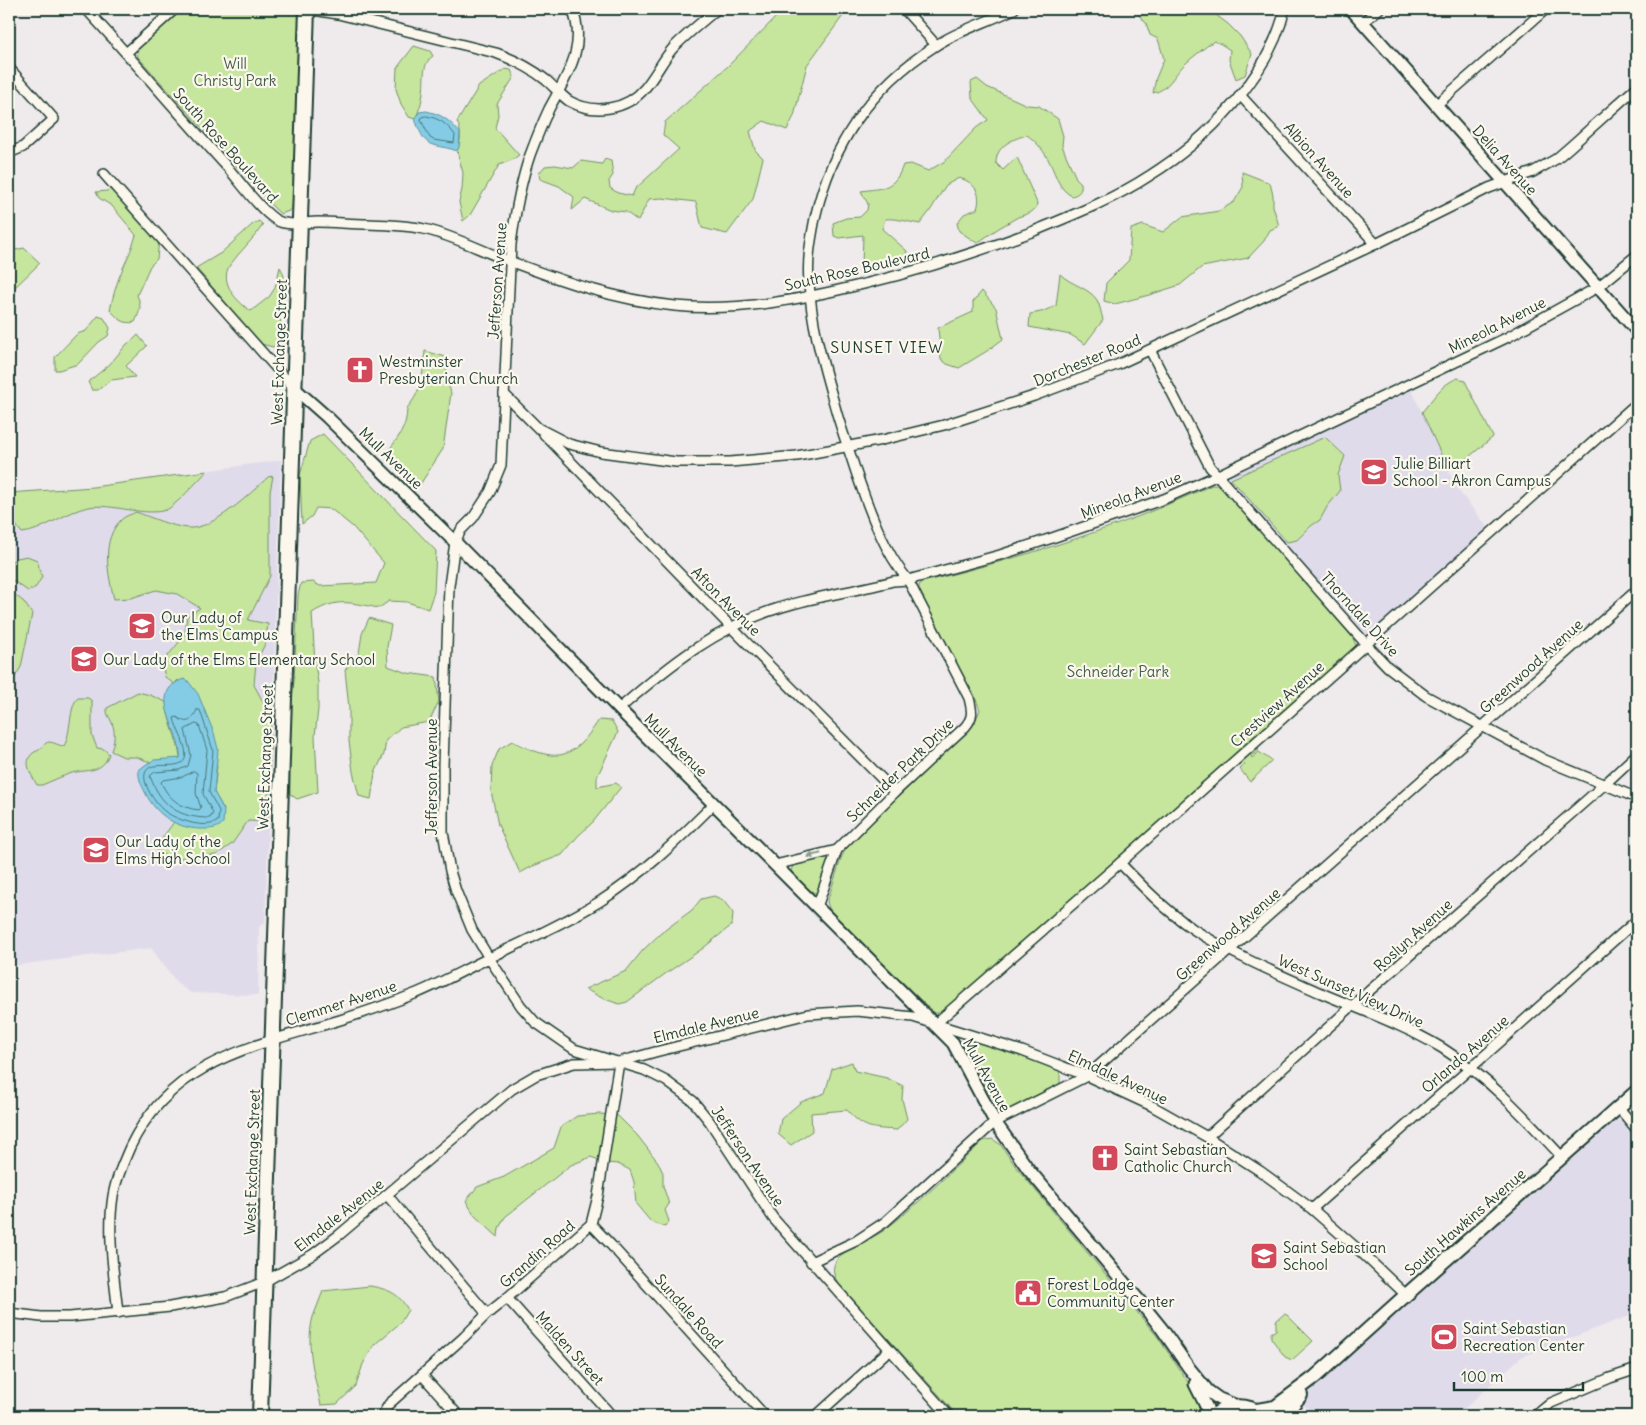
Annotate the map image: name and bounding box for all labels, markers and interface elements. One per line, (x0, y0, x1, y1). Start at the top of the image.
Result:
park label: Will Christy Park (194, 54, 277, 90)
street label: South Rose Boulevard (169, 84, 283, 207)
street label: Albion Avenue (1280, 118, 1358, 202)
street label: Delia Avenue (1469, 121, 1541, 199)
street label: Jefferson Avenue (483, 222, 511, 340)
street label: South Rose Boulevard (783, 243, 931, 295)
street label: West Exchange Street (267, 279, 291, 425)
street label: Mineola Avenue (1445, 292, 1549, 358)
street label: Dorchester Road (1031, 330, 1144, 390)
district label: SUNSET VIEW (830, 337, 944, 357)
place label: Westminster Presbyterian Church (379, 352, 519, 388)
church icon: Westminster Presbyterian Church (345, 355, 375, 385)
street label: Mull Avenue (355, 423, 427, 493)
place label: Julie Billiart School - Akron Campus (1393, 454, 1551, 490)
school or university icon: Julie Billiart School - Akron Campus (1359, 457, 1389, 487)
street label: Mineola Avenue (1078, 467, 1184, 523)
street label: Afton Avenue (687, 562, 765, 640)
street label: Thorndale Drive (1317, 568, 1403, 660)
place label: Our Lady of the Elms Campus (161, 608, 278, 644)
school or university icon: Our Lady of the Elms Campus (127, 611, 157, 641)
street label: Greenwood Avenue (1475, 615, 1587, 717)
school or university icon: Our Lady of the Elms Elementary School (69, 644, 99, 674)
place label: Our Lady of the Elms Elementary School (103, 650, 375, 669)
street label: Crestview Avenue (1226, 657, 1328, 751)
park label: Schneider Park (1067, 662, 1169, 681)
street label: West Exchange Street (253, 684, 277, 830)
street label: Mull Avenue (641, 710, 711, 780)
street label: Schneider Park Drive (843, 714, 957, 826)
street label: Jefferson Avenue (422, 718, 441, 836)
place label: Our Lady of the Elms High School (115, 832, 230, 868)
school or university icon: Our Lady of the Elms High School (81, 835, 111, 865)
one-way arrow (807, 851, 822, 859)
street label: Greenwood Avenue (1172, 883, 1284, 985)
street label: Roslyn Avenue (1370, 895, 1456, 975)
street label: West Sunset View Drive (1275, 950, 1427, 1032)
street label: Clemmer Avenue (283, 976, 399, 1030)
street label: Elmdale Avenue (651, 1003, 761, 1047)
street label: Orlando Avenue (1417, 1011, 1513, 1097)
street label: Mull Avenue (959, 1035, 1015, 1115)
street label: Elmdale Avenue (1065, 1046, 1171, 1108)
street label: West Exchange Street (240, 1089, 264, 1235)
street label: Jefferson Avenue (707, 1102, 789, 1210)
place label: Saint Sebastian Catholic Church (1124, 1140, 1232, 1176)
church icon: Saint Sebastian Catholic Church (1090, 1143, 1120, 1173)
street label: South Hawkins Avenue (1401, 1164, 1529, 1280)
street label: Elmdale Avenue (291, 1174, 387, 1256)
street label: Grandin Road (495, 1216, 579, 1292)
place label: Saint Sebastian School (1283, 1238, 1387, 1274)
school or university icon: Saint Sebastian School (1249, 1241, 1279, 1271)
street label: Sundale Road (651, 1270, 727, 1352)
place label: Forest Lodge Community Center (1047, 1275, 1175, 1311)
public building icon: Forest Lodge Community Center (1013, 1278, 1043, 1308)
street label: Malden Street (532, 1307, 608, 1389)
place label: Saint Sebastian Recreation Center (1463, 1319, 1585, 1355)
sports icon: Saint Sebastian Recreation Center (1429, 1322, 1459, 1352)
scale bar (1454, 1360, 1582, 1392)
text: 100 m (1461, 1367, 1503, 1386)

